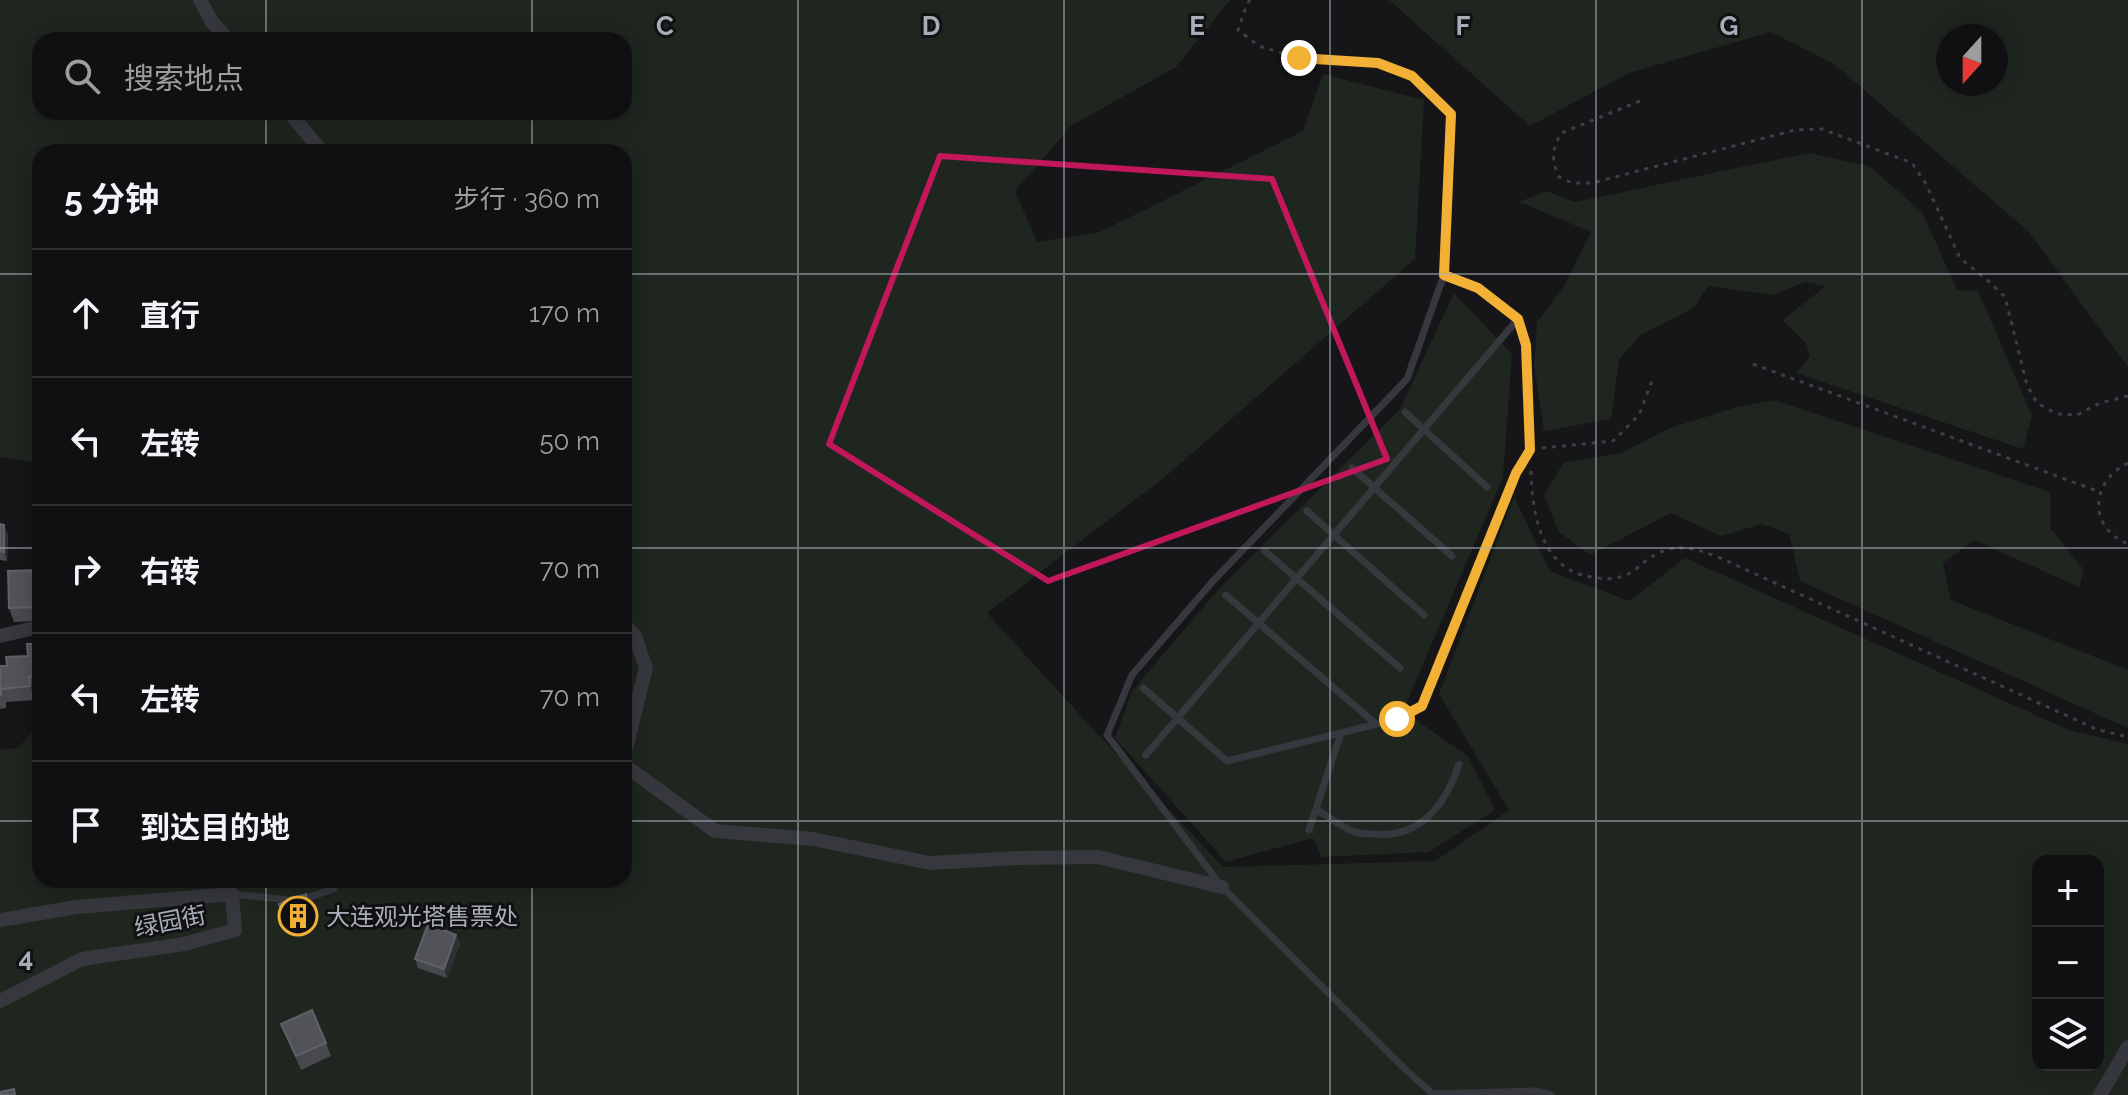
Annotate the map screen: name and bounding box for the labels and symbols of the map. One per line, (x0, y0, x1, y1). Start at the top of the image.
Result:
text: C (656, 11, 674, 41)
text: D (922, 11, 940, 41)
text: E (1189, 11, 1205, 41)
text: F (1456, 11, 1471, 41)
text: G (1720, 11, 1738, 41)
north arrow (1936, 24, 2008, 96)
route end (1281, 40, 1317, 76)
route start (1379, 701, 1415, 737)
building icon: 大连观光塔售票处 (277, 895, 319, 937)
street label: 绿园街 (132, 900, 208, 942)
place label: 大连观光塔售票处 (326, 902, 518, 931)
text: 4 (19, 943, 33, 973)

